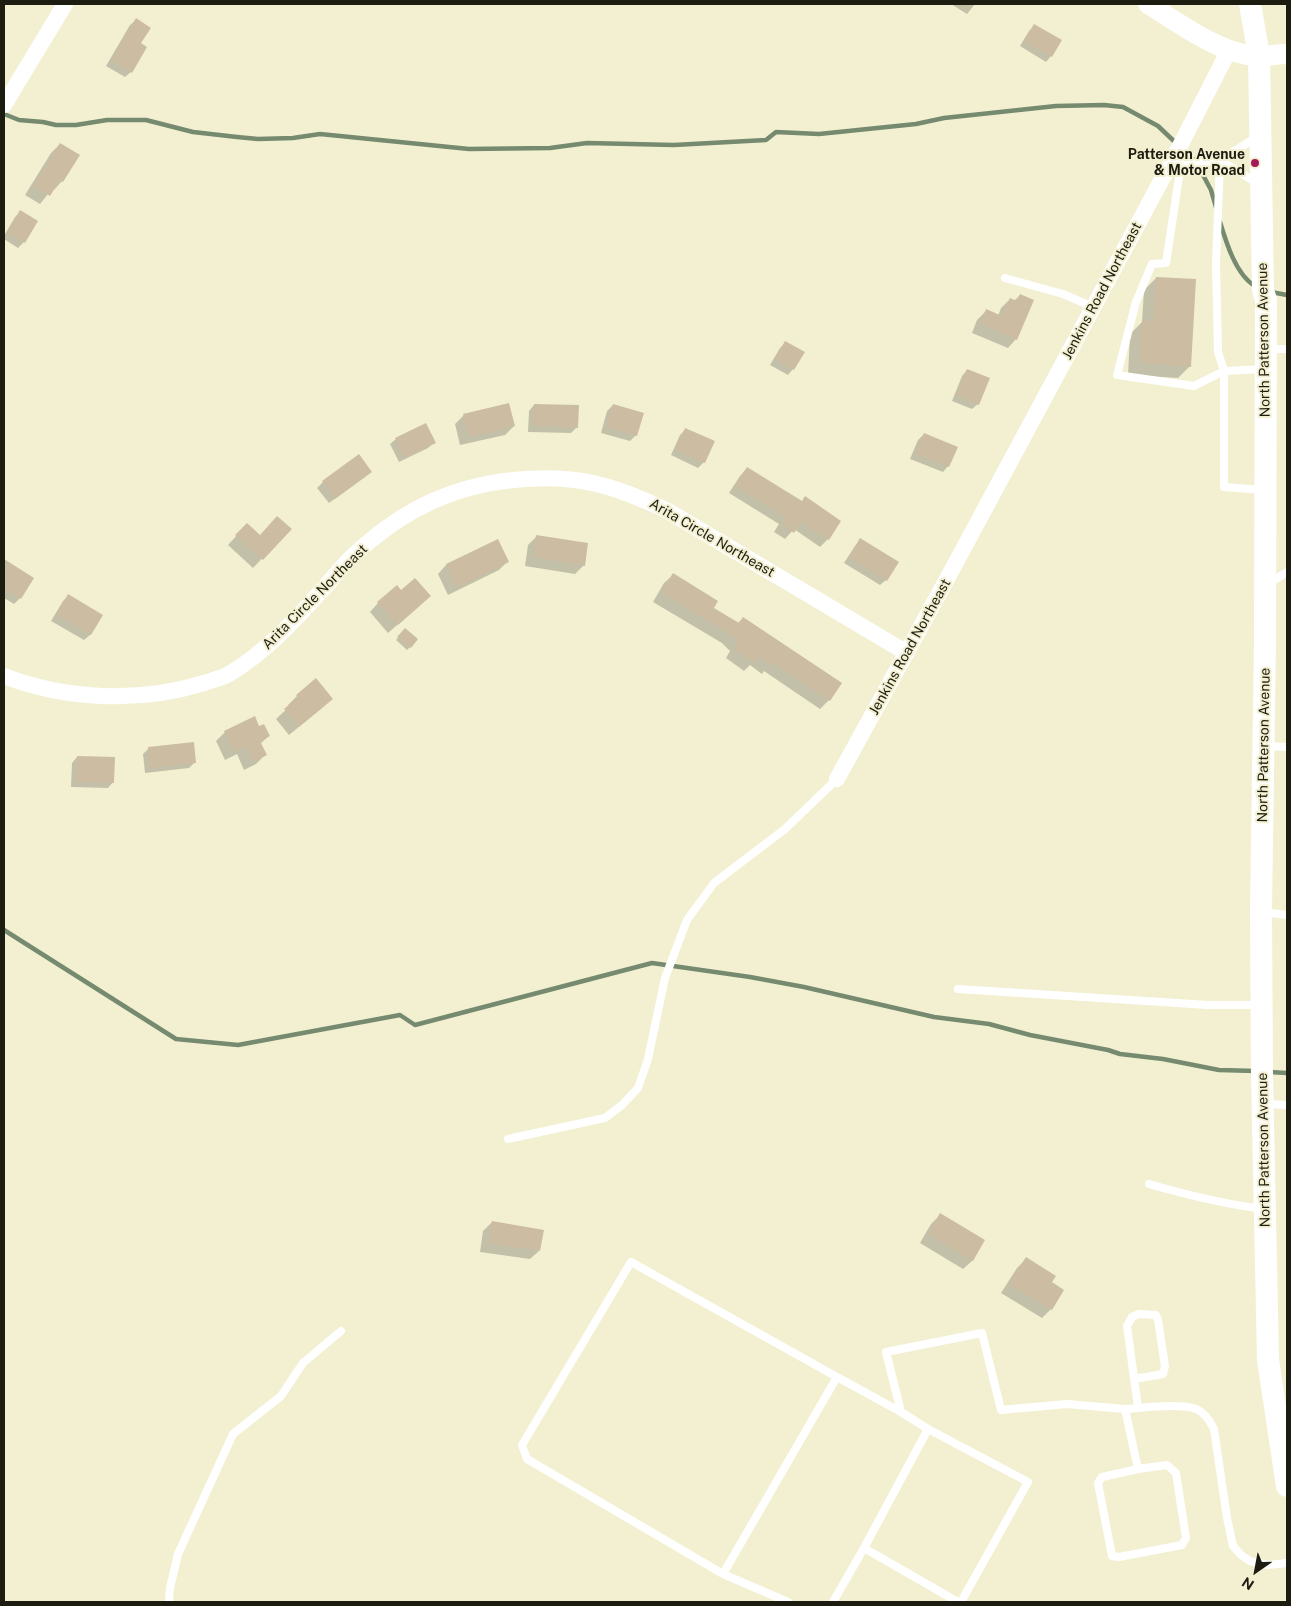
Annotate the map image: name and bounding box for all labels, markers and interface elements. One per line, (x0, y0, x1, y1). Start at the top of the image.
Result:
place label: Patterson Avenue & Motor Road (1128, 147, 1245, 180)
marker: Patterson Avenue & Motor Road (1249, 157, 1261, 169)
street label: Jenkins Road Northeast (1059, 220, 1145, 362)
street label: North Patterson Avenue (1254, 263, 1274, 417)
street label: Arita Circle Northeast (646, 495, 778, 581)
street label: Arita Circle Northeast (259, 541, 371, 653)
street label: Jenkins Road Northeast (866, 576, 954, 718)
street label: North Patterson Avenue (1254, 668, 1274, 822)
street label: North Patterson Avenue (1254, 1073, 1274, 1227)
north arrow (1231, 1546, 1281, 1596)
text: N (1239, 1574, 1257, 1593)

